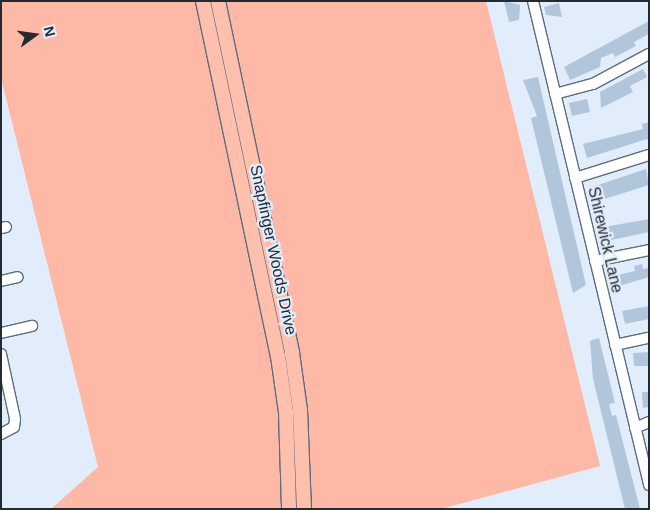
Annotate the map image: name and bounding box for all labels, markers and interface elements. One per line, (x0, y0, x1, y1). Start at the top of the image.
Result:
north arrow (10, 10, 60, 60)
text: N (41, 25, 59, 38)
street label: Snapfinger Woods Drive (246, 163, 300, 337)
street label: Shirewick Lane (583, 185, 627, 295)

